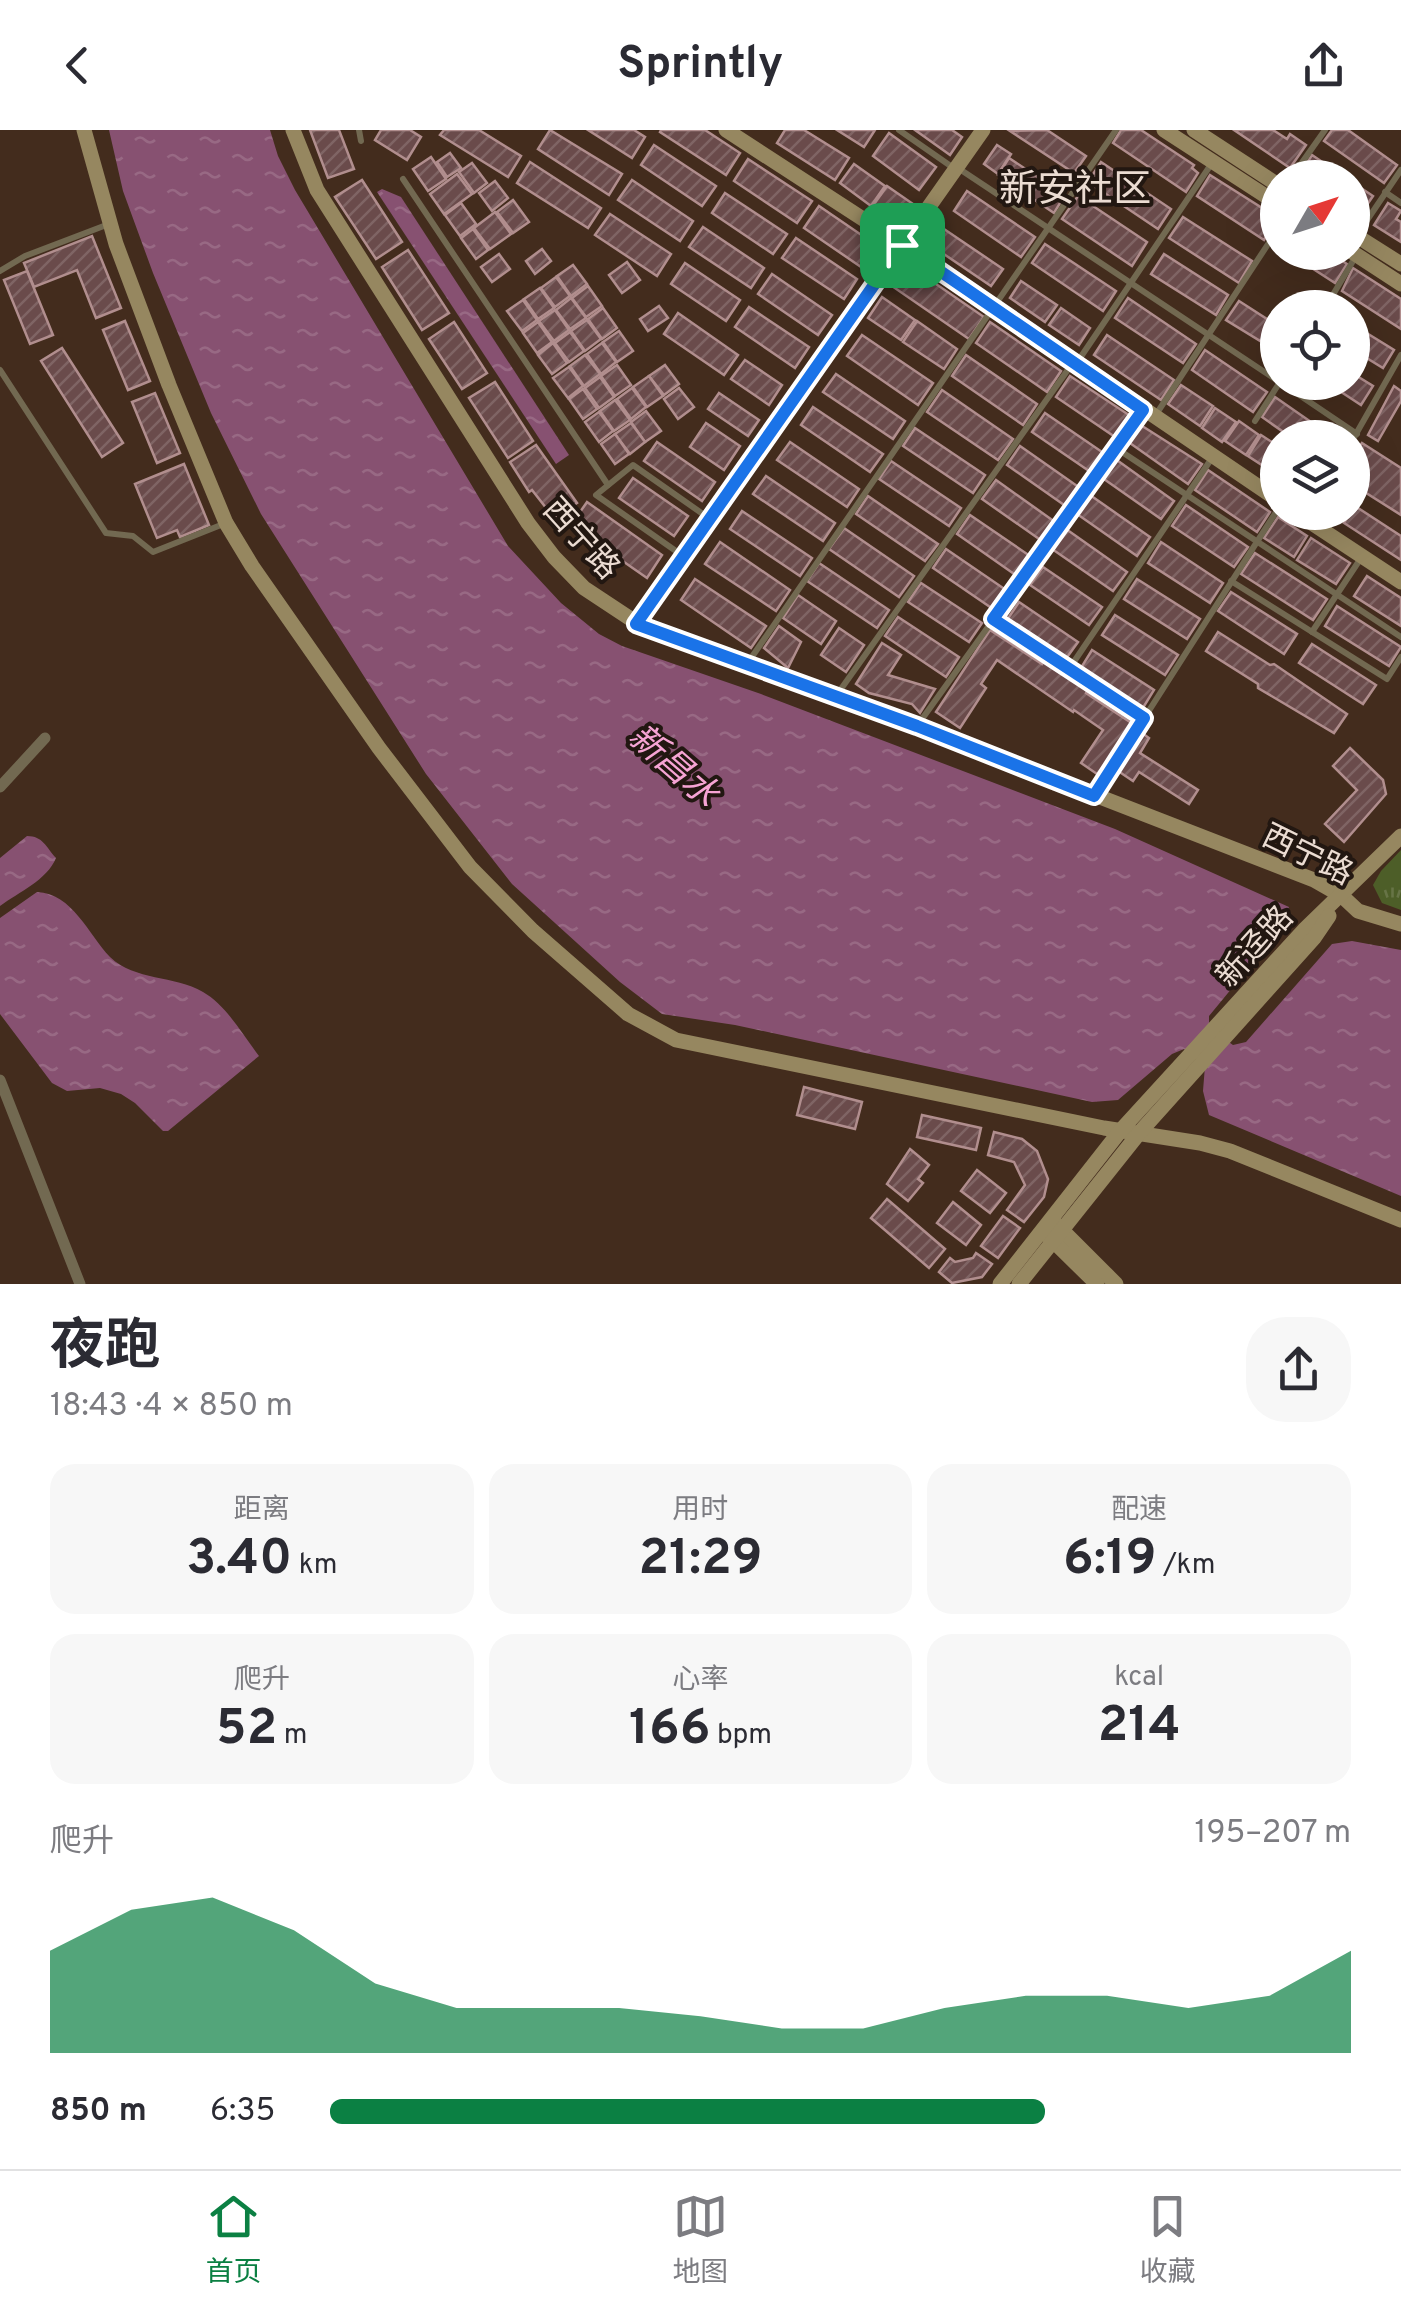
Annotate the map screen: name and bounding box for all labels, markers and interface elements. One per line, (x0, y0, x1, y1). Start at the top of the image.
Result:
text: Sprintly (618, 37, 783, 94)
icon: back (50, 38, 105, 93)
icon: share (1296, 38, 1351, 93)
north arrow (1260, 160, 1370, 270)
map controls (1260, 160, 1370, 530)
district label: 新安社区 (999, 167, 1151, 216)
pin (860, 203, 945, 288)
icon: arrive (875, 218, 930, 273)
button: locate (1260, 290, 1370, 400)
button: layers (1260, 420, 1370, 530)
street label: 西宁路 (533, 491, 627, 589)
water label: 新昌水 (618, 716, 728, 820)
street label: 西宁路 (1255, 818, 1359, 896)
street label: 新迳路 (1209, 899, 1303, 997)
text: 夜跑 (50, 1314, 160, 1384)
button: share (1246, 1317, 1351, 1422)
text: 18:43 · 4 × 850 m (50, 1387, 293, 1427)
text: 距离 (234, 1493, 290, 1529)
text: 用时 (672, 1493, 729, 1529)
text: 配速 (1111, 1493, 1167, 1529)
text: 3.40 (186, 1529, 292, 1592)
text: 21:29 (638, 1529, 763, 1592)
text: 6:19 (1063, 1529, 1157, 1592)
text: km (292, 1548, 338, 1584)
text: /km (1157, 1548, 1215, 1584)
text: kcal (1114, 1660, 1164, 1696)
text: 爬升 (234, 1663, 290, 1699)
text: 心率 (672, 1663, 729, 1699)
text: 214 (1098, 1696, 1181, 1759)
text: 52 (216, 1699, 277, 1762)
text: 166 (629, 1699, 710, 1762)
text: m (277, 1718, 308, 1754)
text: bpm (710, 1718, 772, 1754)
text: 195–207 m (1195, 1814, 1351, 1854)
text: 爬升 (50, 1823, 114, 1863)
text: 850 m (50, 2092, 147, 2132)
text: 6:35 (210, 2092, 275, 2132)
tab: 首页 (205, 2189, 262, 2292)
tab: 地图 (672, 2189, 729, 2292)
tab: 收藏 (1139, 2189, 1196, 2292)

